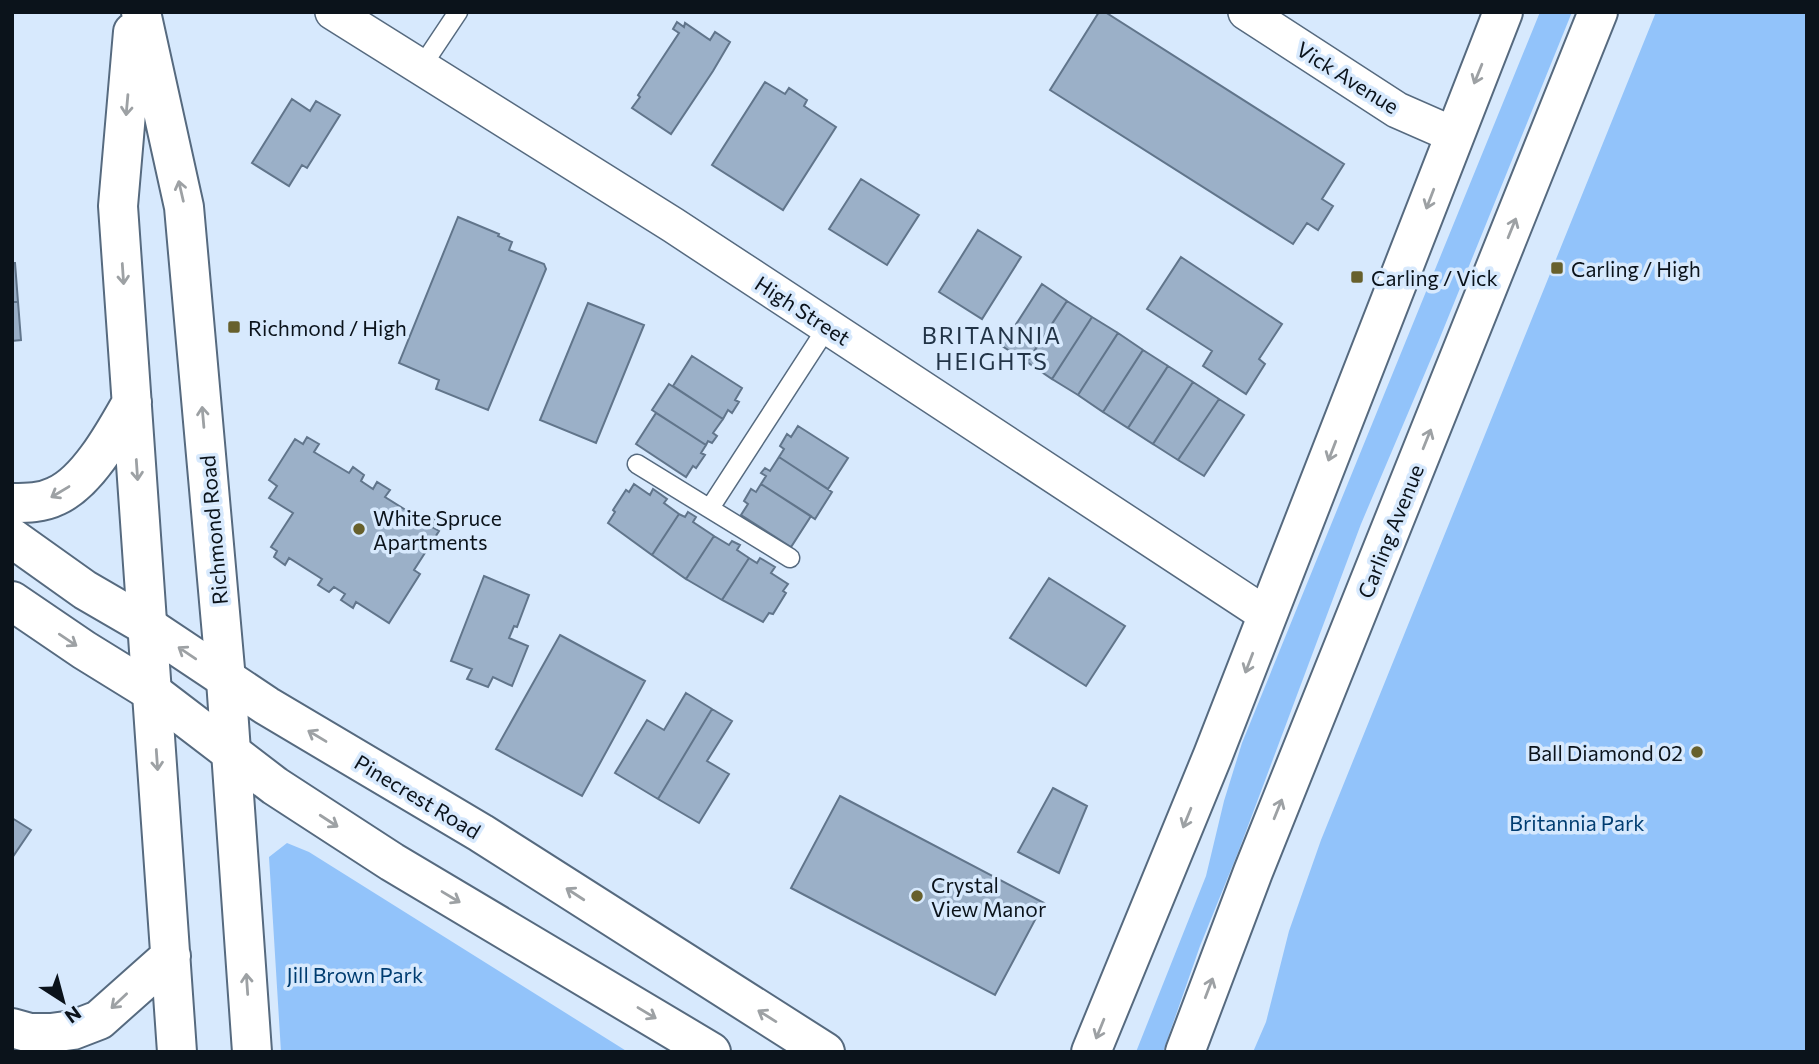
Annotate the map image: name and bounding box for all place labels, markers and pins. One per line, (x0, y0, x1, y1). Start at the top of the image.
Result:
place label: Carling / High (1571, 256, 1701, 281)
marker: Carling / High (1549, 260, 1565, 276)
place label: Carling / Vick (1371, 265, 1498, 290)
marker: Carling / Vick (1349, 269, 1365, 285)
place label: Richmond / High (248, 315, 407, 340)
marker: Richmond / High (226, 319, 242, 335)
place label: White Spruce Apartments (373, 505, 502, 554)
marker: White Spruce Apartments (351, 521, 367, 537)
place label: Ball Diamond 02 (1528, 740, 1683, 765)
marker: Ball Diamond 02 (1689, 744, 1705, 760)
place label: Crystal View Manor (931, 872, 1046, 921)
marker: Crystal View Manor (909, 888, 925, 904)

